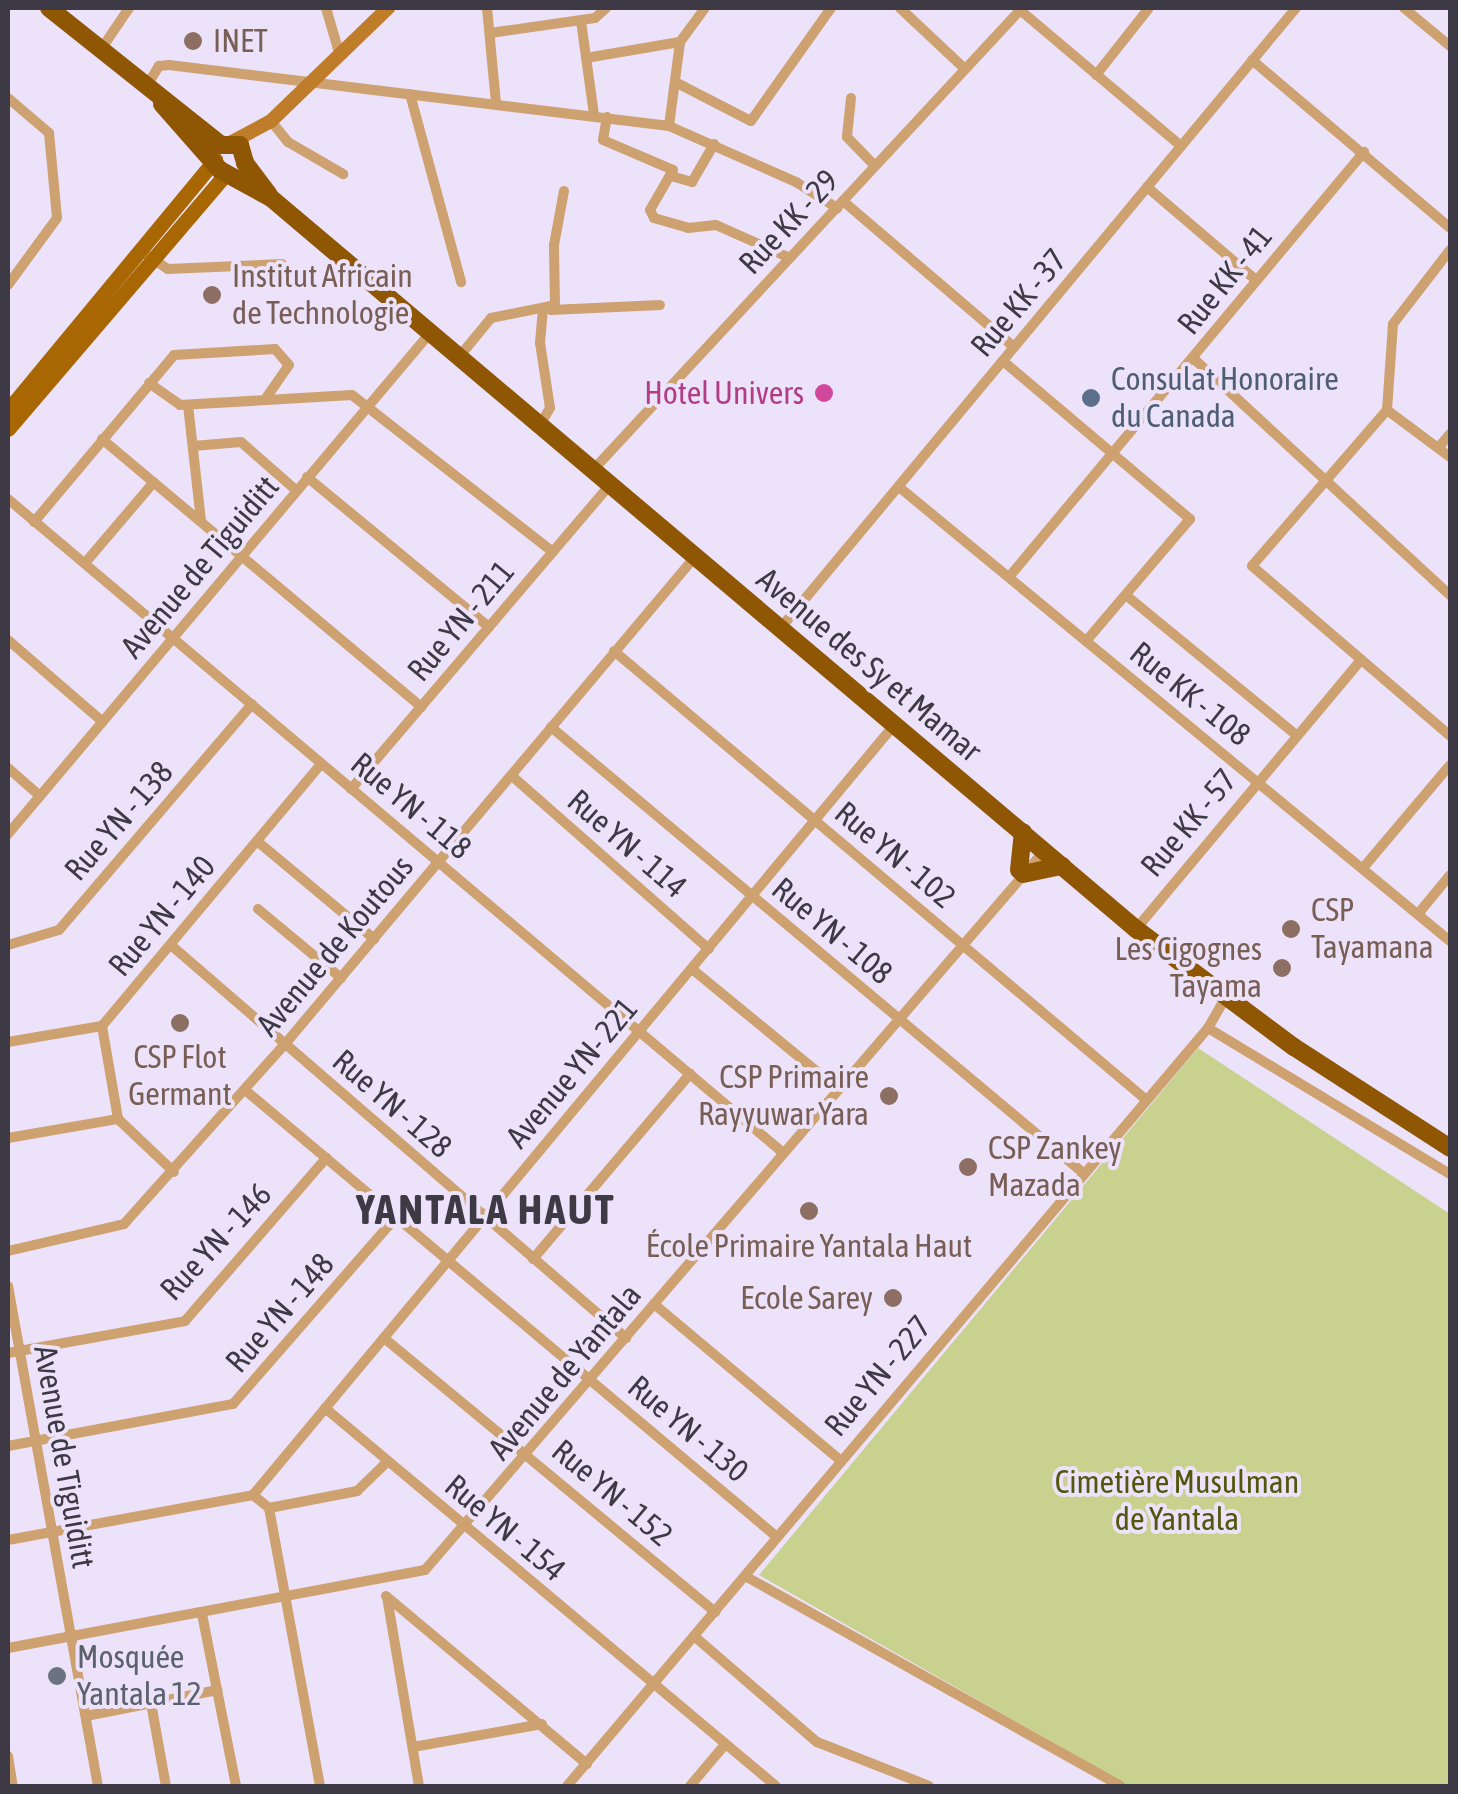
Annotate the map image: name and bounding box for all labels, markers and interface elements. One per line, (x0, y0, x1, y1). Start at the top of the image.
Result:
place label: INET (213, 22, 268, 60)
marker: INET (182, 30, 204, 52)
street label: Rue KK - 29 (731, 162, 847, 282)
street label: Rue KK - 41 (1170, 218, 1280, 342)
street label: Rue KK - 37 (963, 241, 1075, 365)
place label: Institut Africain de Technologie (232, 258, 413, 333)
marker: Institut Africain de Technologie (201, 284, 223, 306)
place label: Consulat Honoraire du Canada (1111, 361, 1339, 436)
place label: Hotel Univers (644, 374, 804, 412)
marker: Hotel Univers (813, 382, 835, 404)
marker: Consulat Honoraire du Canada (1080, 387, 1102, 409)
street label: Avenue de Tiguiditt (113, 468, 287, 666)
street label: Rue YN - 211 (400, 553, 522, 689)
street label: Avenue des Sy et Mamar (749, 560, 989, 770)
street label: Rue KK - 108 (1122, 634, 1258, 754)
street label: Rue YN - 118 (343, 745, 479, 867)
street label: Rue YN - 138 (57, 754, 181, 888)
street label: Rue KK - 57 (1133, 761, 1245, 885)
street label: Rue YN - 114 (560, 782, 694, 906)
street label: Rue YN - 102 (827, 794, 963, 916)
street label: Rue YN - 140 (101, 848, 223, 984)
street label: Avenue de Koutous (249, 848, 421, 1044)
street label: Rue YN - 108 (764, 870, 900, 992)
place label: CSP Tayamana (1311, 892, 1434, 967)
marker: CSP Tayamana (1280, 918, 1302, 940)
place label: Les Cigognes Tayama (1114, 931, 1262, 1006)
marker: Les Cigognes Tayama (1271, 957, 1293, 979)
street label: Avenue YN- 221 (498, 990, 646, 1156)
marker: CSP Flot Germant (169, 1012, 191, 1034)
place label: CSP Flot Germant (128, 1039, 232, 1114)
street label: Rue YN - 128 (325, 1042, 459, 1166)
place label: CSP Primaire Rayyuwar Yara (698, 1059, 869, 1134)
marker: CSP Primaire Rayyuwar Yara (878, 1085, 900, 1107)
place label: CSP Zankey Mazada (988, 1130, 1122, 1205)
marker: CSP Zankey Mazada (957, 1156, 979, 1178)
street label: Rue YN - 146 (152, 1176, 280, 1308)
district label: YANTALA HAUT (356, 1184, 616, 1234)
marker: École Primaire Yantala Haut (798, 1200, 820, 1222)
place label: École Primaire Yantala Haut (646, 1227, 972, 1265)
street label: Rue YN - 148 (218, 1246, 342, 1380)
street label: Avenue de Yantala (480, 1276, 650, 1468)
place label: Ecole Sarey (740, 1279, 873, 1317)
marker: Ecole Sarey (882, 1287, 904, 1309)
street label: Rue YN - 227 (817, 1308, 939, 1444)
street label: Avenue de Tiguiditt (26, 1343, 102, 1571)
street label: Rue YN - 130 (620, 1368, 756, 1490)
street label: Rue YN - 152 (544, 1432, 680, 1554)
park label: Cimetière Musulman de Yantala (1055, 1464, 1299, 1539)
street label: Rue YN - 154 (437, 1467, 573, 1589)
place label: Mosquée Yantala 12 (77, 1639, 202, 1714)
marker: Mosquée Yantala 12 (46, 1665, 68, 1687)

